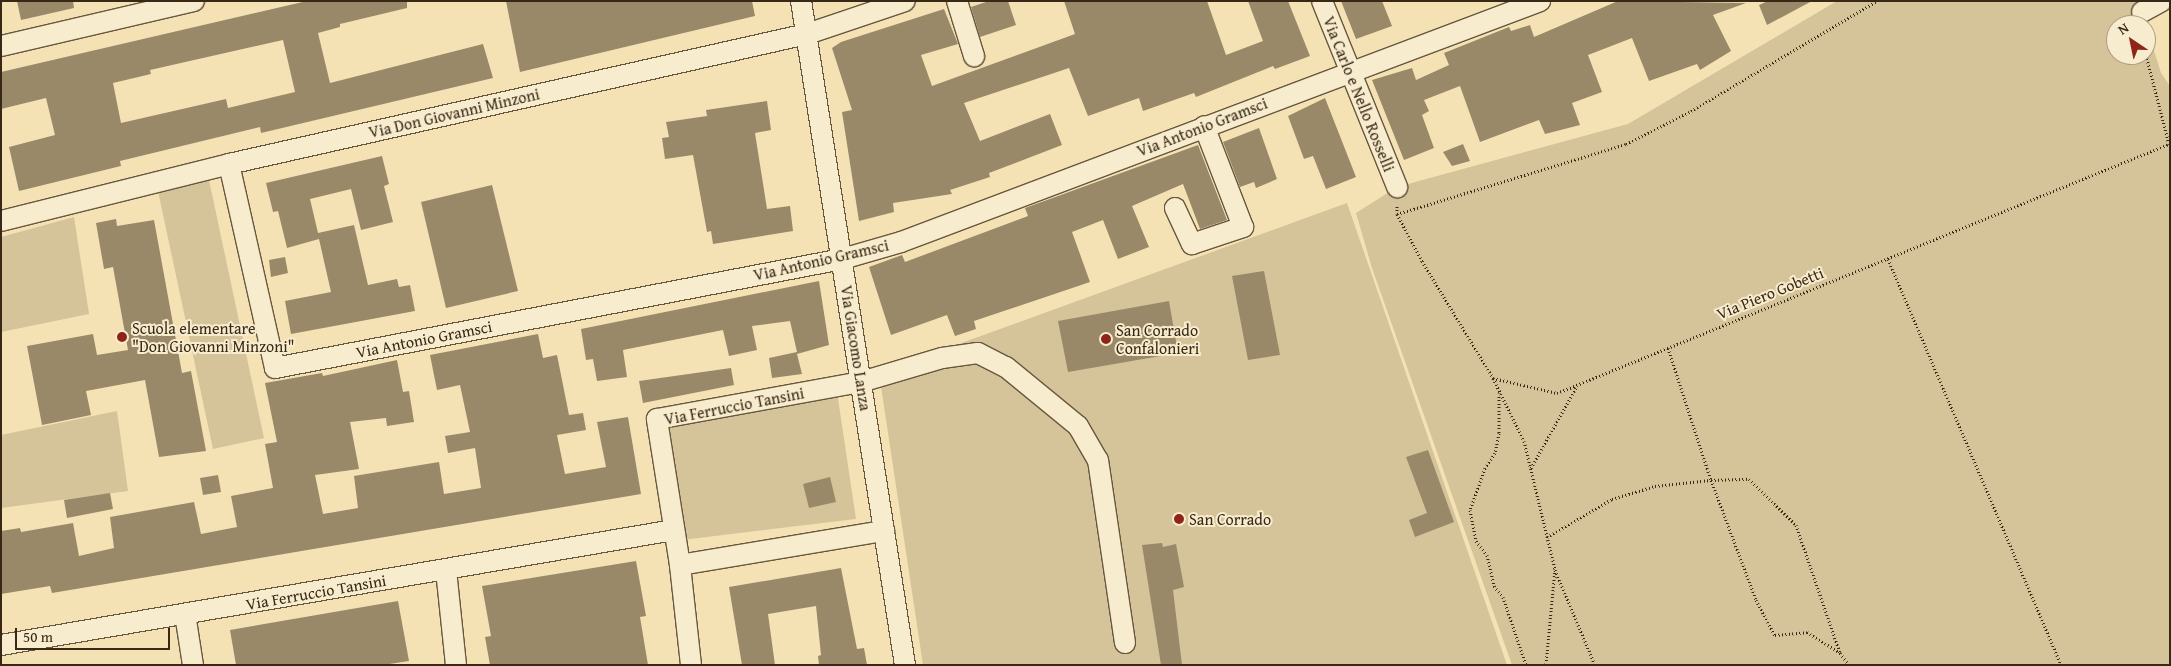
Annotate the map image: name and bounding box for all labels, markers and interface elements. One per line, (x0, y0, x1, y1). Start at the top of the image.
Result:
street label: Via Carlo e Nello Rosselli (1319, 14, 1399, 174)
north arrow (2106, 15, 2156, 65)
text: N (2114, 17, 2133, 39)
street label: Via Don Giovanni Minzoni (367, 84, 541, 142)
street label: Via Antonio Gramsci (1134, 93, 1270, 161)
street label: Via Antonio Gramsci (752, 235, 890, 285)
street label: Via Piero Gobetti (1714, 263, 1826, 323)
street label: Via Giacomo Lanza (837, 284, 875, 412)
street label: Via Antonio Gramsci (354, 316, 494, 362)
place label: Scuola elementare "Don Giovanni Minzoni" (132, 318, 295, 356)
place label: San Corrado Confalonieri (1116, 320, 1199, 358)
marker: Scuola elementare "Don Giovanni Minzoni" (116, 331, 128, 343)
marker: San Corrado Confalonieri (1100, 333, 1112, 345)
street label: Via Ferruccio Tansini (662, 383, 806, 429)
place label: San Corrado (1189, 509, 1271, 529)
marker: San Corrado (1173, 513, 1185, 525)
street label: Via Ferruccio Tansini (244, 570, 388, 614)
scale bar (18, 618, 172, 650)
text: 50 m (23, 626, 53, 647)

